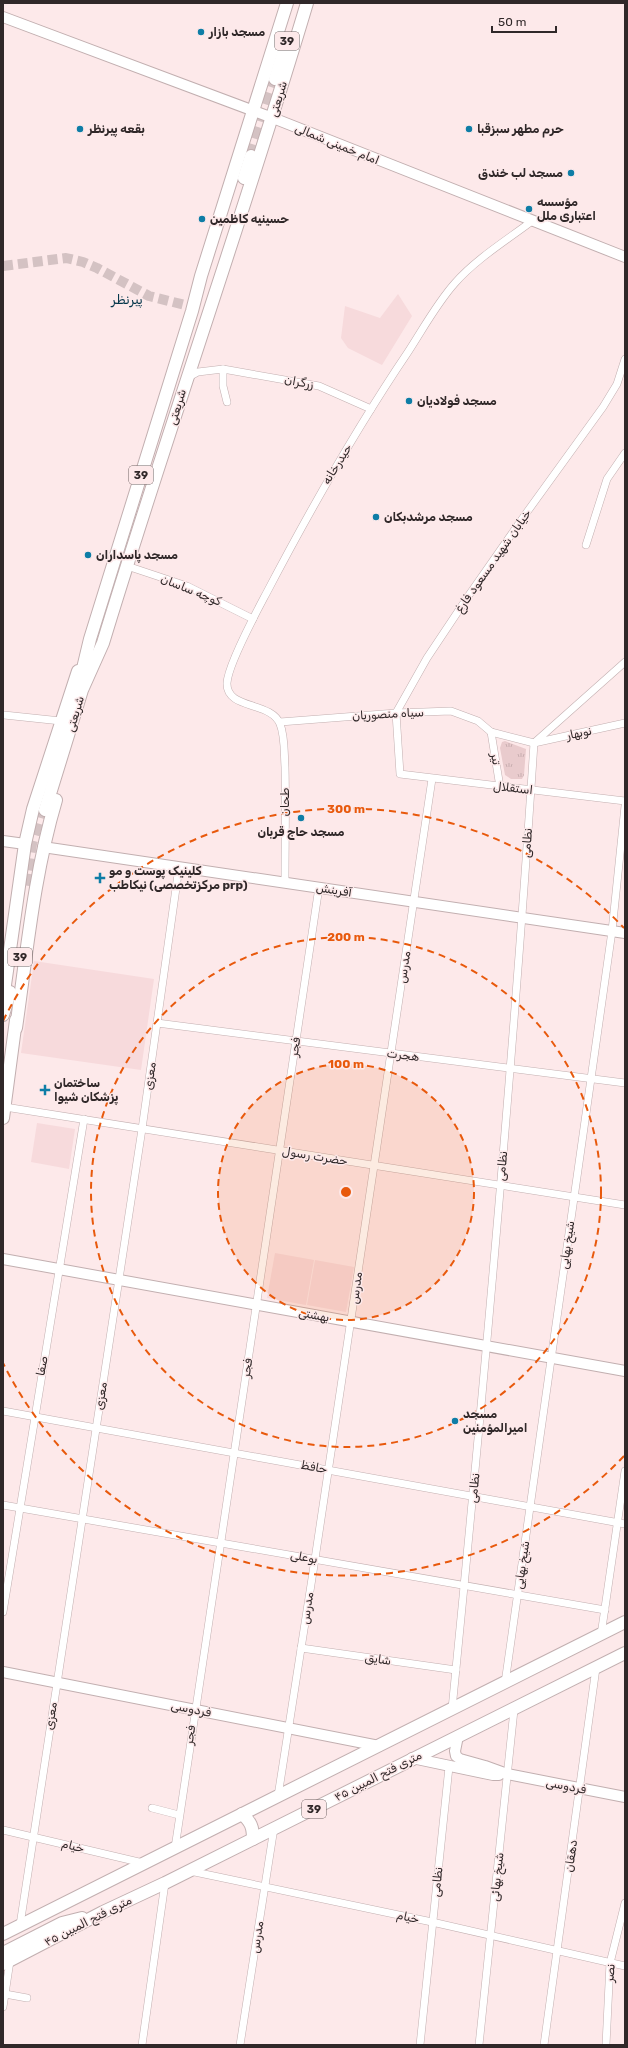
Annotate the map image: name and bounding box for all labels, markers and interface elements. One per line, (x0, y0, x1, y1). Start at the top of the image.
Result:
scale bar (492, 8, 556, 34)
text: 50 m (498, 15, 526, 29)
place label: مسجد بازار (208, 25, 265, 39)
marker: مسجد بازار (196, 27, 206, 37)
road number: 39 (275, 32, 299, 50)
street label: شریعتی (266, 79, 291, 119)
street label: امام خمینی شمالی (292, 121, 381, 169)
place label: بقعه پیرنظر (87, 122, 145, 138)
place label: حرم مطهر سبزقبا (477, 122, 564, 138)
marker: بقعه پیرنظر (75, 124, 85, 134)
marker: حرم مطهر سبزقبا (464, 124, 474, 134)
place label: مسجد لب خندق (478, 166, 563, 180)
marker: مسجد لب خندق (566, 168, 576, 178)
place label: مؤسسه اعتباری ملل (537, 195, 596, 223)
marker: مؤسسه اعتباری ملل (524, 204, 534, 214)
place label: حسینیه کاظمین (210, 212, 289, 226)
marker: حسینیه کاظمین (197, 214, 207, 224)
district label: پیرنظر (110, 292, 143, 308)
street label: زرگران (283, 373, 315, 392)
street label: شریعتی (165, 387, 190, 427)
place label: مسجد فولادیان (417, 394, 497, 408)
marker: مسجد فولادیان (404, 396, 414, 406)
street label: حیدرخانه (319, 441, 356, 487)
road number: 39 (129, 466, 153, 484)
street label: خیابان شهید مسعود فارغ (452, 507, 536, 616)
place label: مسجد مرشدبکان (384, 510, 473, 524)
marker: مسجد مرشدبکان (371, 512, 381, 522)
place label: مسجد پاسداران (96, 548, 178, 564)
marker: مسجد پاسداران (83, 550, 93, 560)
street label: کوچه ساسان (158, 571, 224, 610)
street label: شریعتی (63, 694, 88, 734)
street label: سیاه منصوریان (352, 705, 424, 724)
street label: نوبهار (564, 723, 593, 744)
street label: تیر (487, 751, 504, 766)
street label: استقلال (492, 779, 534, 797)
street label: طحان (278, 788, 292, 816)
text: 300 m (327, 802, 365, 816)
marker: مسجد حاج قربان (296, 813, 306, 823)
place label: مسجد حاج قربان (257, 825, 345, 840)
street label: نظامی (519, 827, 536, 859)
place label: کلینیک پوست و مو نیکاطب (مرکزتخصصی prp) (109, 864, 248, 892)
marker: کلینیک پوست و مو نیکاطب (مرکزتخصصی prp) (94, 872, 106, 884)
street label: آفرینش (315, 880, 354, 901)
text: 200 m (327, 930, 365, 944)
road number: 39 (8, 948, 32, 966)
street label: مدرس (395, 950, 414, 984)
street label: فجر (287, 1036, 304, 1059)
street label: هجرت (386, 1046, 420, 1065)
text: 100 m (328, 1057, 364, 1071)
street label: معزی (141, 1061, 160, 1091)
place label: ساختمان پزشکان شیوا (54, 1076, 118, 1106)
marker: ساختمان پزشکان شیوا (39, 1084, 51, 1096)
street label: حضرت رسول (281, 1144, 349, 1169)
street label: نظامی (494, 1150, 511, 1182)
centre of rings (339, 1185, 353, 1199)
street label: شیخ بهایی (557, 1220, 579, 1271)
street label: مدرس (347, 1271, 366, 1305)
street label: بهشتی (297, 1305, 331, 1326)
street label: صفا (33, 1355, 51, 1377)
street label: فجر (239, 1357, 256, 1380)
street label: معزی (92, 1381, 111, 1411)
place label: مسجد امیرالمؤمنین (463, 1407, 528, 1435)
marker: مسجد امیرالمؤمنین (450, 1416, 460, 1426)
street label: حافظ (300, 1458, 328, 1476)
street label: نظامی (465, 1472, 484, 1504)
street label: شیخ بهایی (512, 1540, 534, 1591)
street label: بوعلی (289, 1548, 319, 1567)
street label: مدرس (298, 1591, 317, 1625)
street label: شایق (364, 1650, 392, 1669)
street label: فردوسی (169, 1698, 213, 1721)
street label: معزی (42, 1701, 61, 1731)
street label: فجر (182, 1724, 199, 1747)
street label: ۴۵ متری فتح المبین (332, 1748, 425, 1806)
street label: فردوسی (544, 1775, 588, 1798)
road number: 39 (302, 1800, 326, 1818)
street label: خیام (60, 1836, 86, 1857)
street label: دهقان (562, 1838, 580, 1873)
street label: شیخ بهائی (487, 1852, 509, 1902)
street label: نظامی (428, 1866, 447, 1898)
street label: ۴۵ متری فتح المبین (42, 1893, 135, 1951)
street label: خیام (395, 1908, 421, 1928)
street label: مدرس (248, 1920, 267, 1954)
street label: نصر (602, 1963, 619, 1984)

